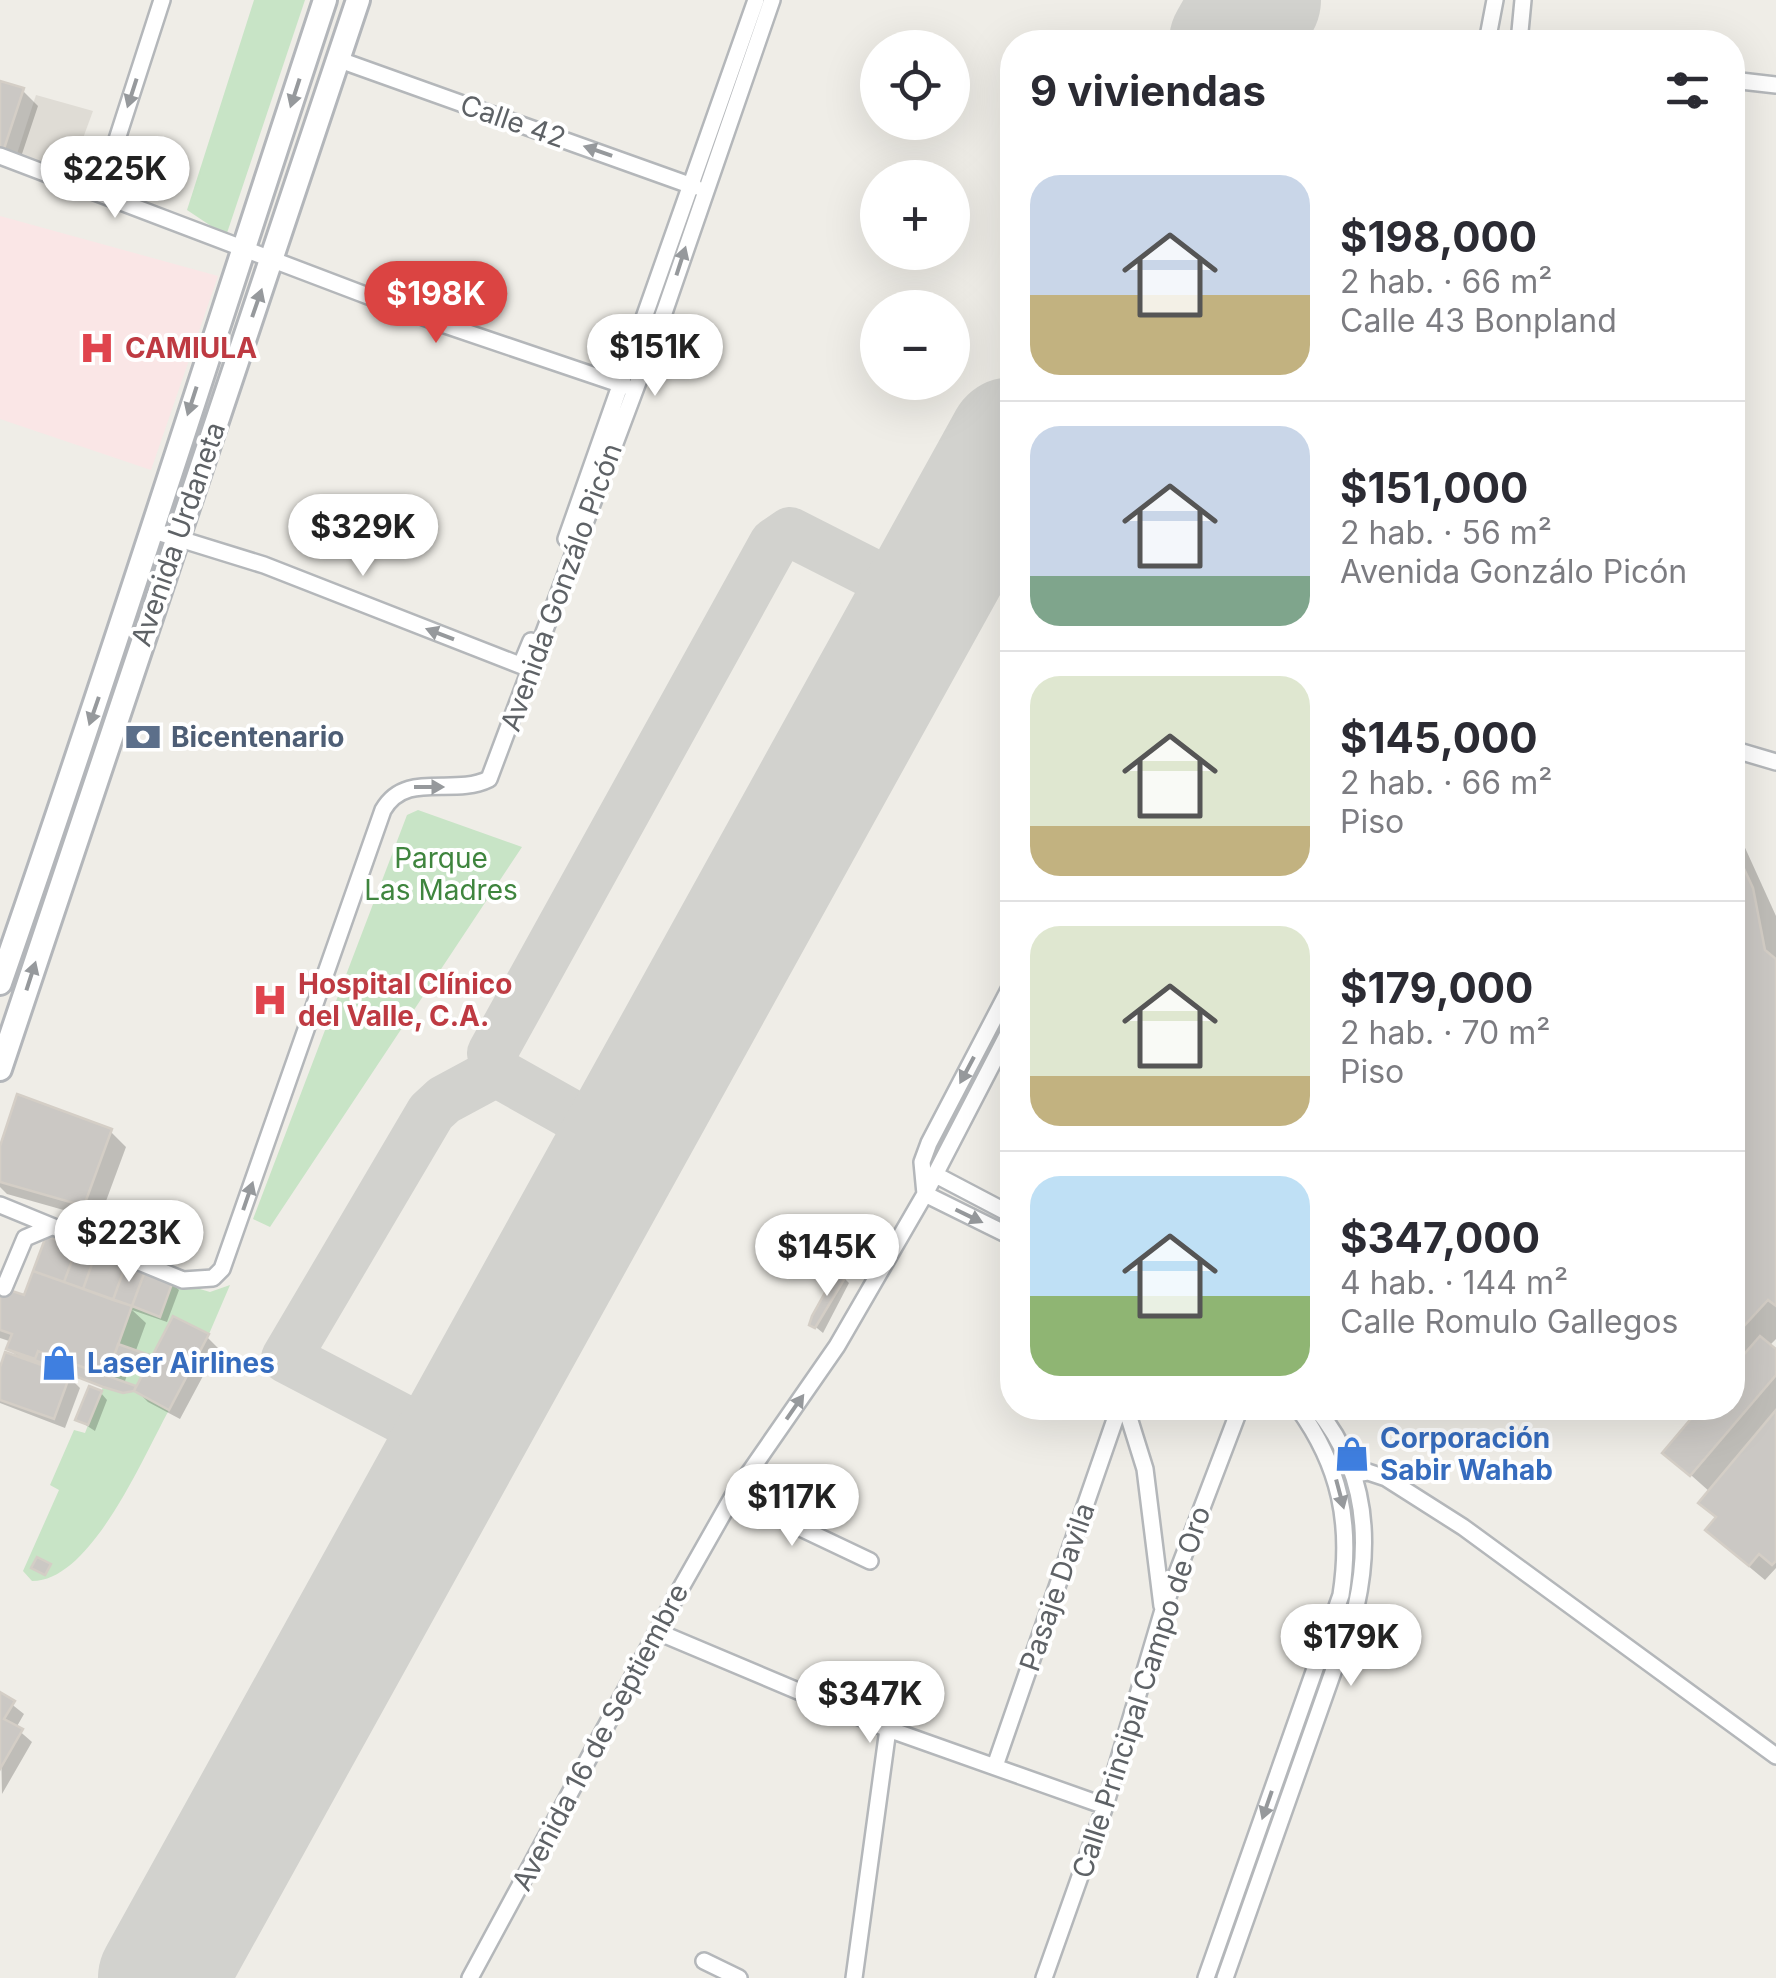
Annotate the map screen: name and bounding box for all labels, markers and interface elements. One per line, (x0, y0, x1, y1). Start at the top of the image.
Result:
map controls (860, 30, 970, 400)
button: locate (860, 30, 970, 140)
icon: filters (1660, 63, 1715, 118)
text: 9 viviendas (1030, 65, 1266, 116)
one-way arrow (124, 78, 139, 109)
one-way arrow (286, 78, 301, 108)
street label: Calle 42 (456, 87, 570, 155)
pin: $225K (45, 136, 185, 221)
one-way arrow (583, 142, 613, 157)
text: $225K (63, 149, 167, 188)
button: + (860, 160, 970, 270)
text: $198,000 (1340, 211, 1537, 262)
icon: home (1110, 215, 1230, 335)
one-way arrow (674, 245, 689, 275)
pin: $198K (366, 261, 506, 346)
text: 2 hab. · 66 m² (1340, 262, 1552, 301)
text: $198K (386, 274, 486, 313)
one-way arrow (250, 287, 265, 317)
button: − (860, 290, 970, 400)
text: Calle 43 Bonpland (1340, 301, 1617, 340)
pin: $151K (585, 314, 725, 399)
text: $151K (609, 327, 701, 366)
hospital icon: CAMIULA (78, 329, 116, 367)
place label: CAMIULA (125, 331, 257, 365)
one-way arrow (184, 386, 199, 417)
street label: Avenida Urdaneta (124, 418, 232, 650)
street label: Avenida Gonzálo Picón (493, 438, 629, 736)
text: $151,000 (1340, 462, 1528, 513)
icon: home (1110, 466, 1230, 586)
pin: $329K (293, 494, 433, 579)
text: $329K (310, 507, 416, 546)
text: 2 hab. · 56 m² (1340, 513, 1552, 552)
text: Avenida Gonzálo Picón (1340, 552, 1687, 591)
one-way arrow (425, 625, 455, 641)
one-way arrow (86, 696, 101, 726)
text: $145,000 (1340, 712, 1538, 763)
icon: home (1110, 716, 1230, 836)
bank icon: Bicentenario (124, 718, 162, 756)
place label: Bicentenario (171, 720, 344, 754)
text: 2 hab. · 66 m² (1340, 763, 1552, 802)
one-way arrow (413, 779, 445, 795)
text: Piso (1340, 802, 1404, 841)
park label: Parque Las Madres (364, 841, 518, 907)
one-way arrow (24, 961, 39, 991)
text: $179,000 (1340, 962, 1533, 1013)
icon: home (1110, 966, 1230, 1086)
place label: Hospital Clínico del Valle, C.A. (298, 967, 512, 1033)
hospital icon: Hospital Clínico del Valle, C.A. (251, 981, 289, 1019)
text: 2 hab. · 70 m² (1340, 1013, 1550, 1052)
text: Piso (1340, 1052, 1404, 1091)
one-way arrow (959, 1056, 976, 1085)
one-way arrow (241, 1180, 256, 1210)
pin: $223K (59, 1200, 199, 1285)
one-way arrow (954, 1207, 983, 1224)
text: $347,000 (1340, 1212, 1540, 1263)
text: $223K (77, 1213, 181, 1252)
pin: $145K (757, 1214, 897, 1299)
icon: home (1110, 1216, 1230, 1336)
text: $145K (777, 1227, 877, 1266)
text: 4 hab. · 144 m² (1340, 1263, 1568, 1302)
text: Calle Romulo Gallegos (1340, 1302, 1678, 1341)
shop icon: Laser Airlines (40, 1344, 78, 1382)
place label: Laser Airlines (87, 1346, 275, 1380)
one-way arrow (785, 1394, 804, 1420)
place label: Corporación Sabir Wahab (1380, 1421, 1553, 1487)
shop icon: Corporación Sabir Wahab (1333, 1435, 1371, 1473)
pin: $117K (722, 1464, 862, 1549)
text: $117K (747, 1477, 837, 1516)
one-way arrow (1333, 1479, 1349, 1510)
street label: Pasaje Davila (1012, 1498, 1102, 1676)
street label: Calle Principal Campo de Oro (1065, 1502, 1217, 1882)
street label: Avenida 16 de Septiembre (505, 1578, 695, 1896)
pin: $179K (1281, 1604, 1421, 1689)
text: $179K (1303, 1617, 1399, 1656)
pin: $347K (800, 1661, 940, 1746)
text: $347K (818, 1674, 922, 1713)
one-way arrow (1259, 1791, 1274, 1821)

